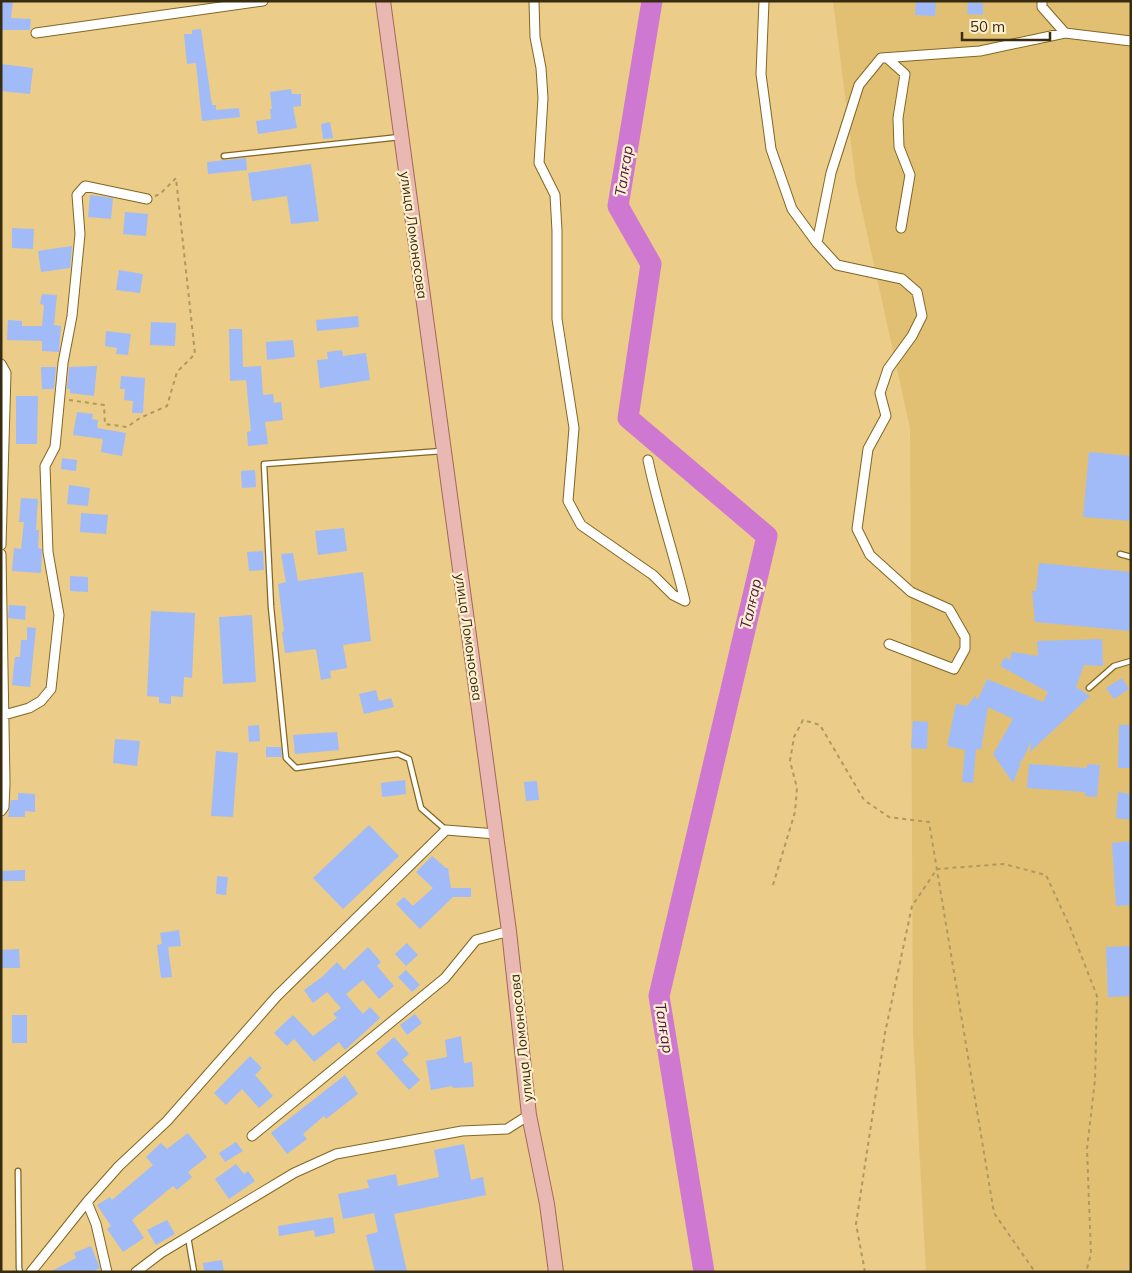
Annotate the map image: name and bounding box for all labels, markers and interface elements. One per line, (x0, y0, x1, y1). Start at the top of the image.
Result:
scale bar (962, 10, 1050, 42)
text: 50 m (970, 17, 1005, 36)
water label: Талғар (610, 144, 637, 198)
street label: улица Ломоносова (396, 170, 432, 300)
street label: улица Ломоносова (451, 572, 487, 702)
water label: Талғар (735, 577, 766, 631)
street label: улица Ломоносова (505, 973, 537, 1103)
water label: Талғар (651, 1001, 678, 1055)

